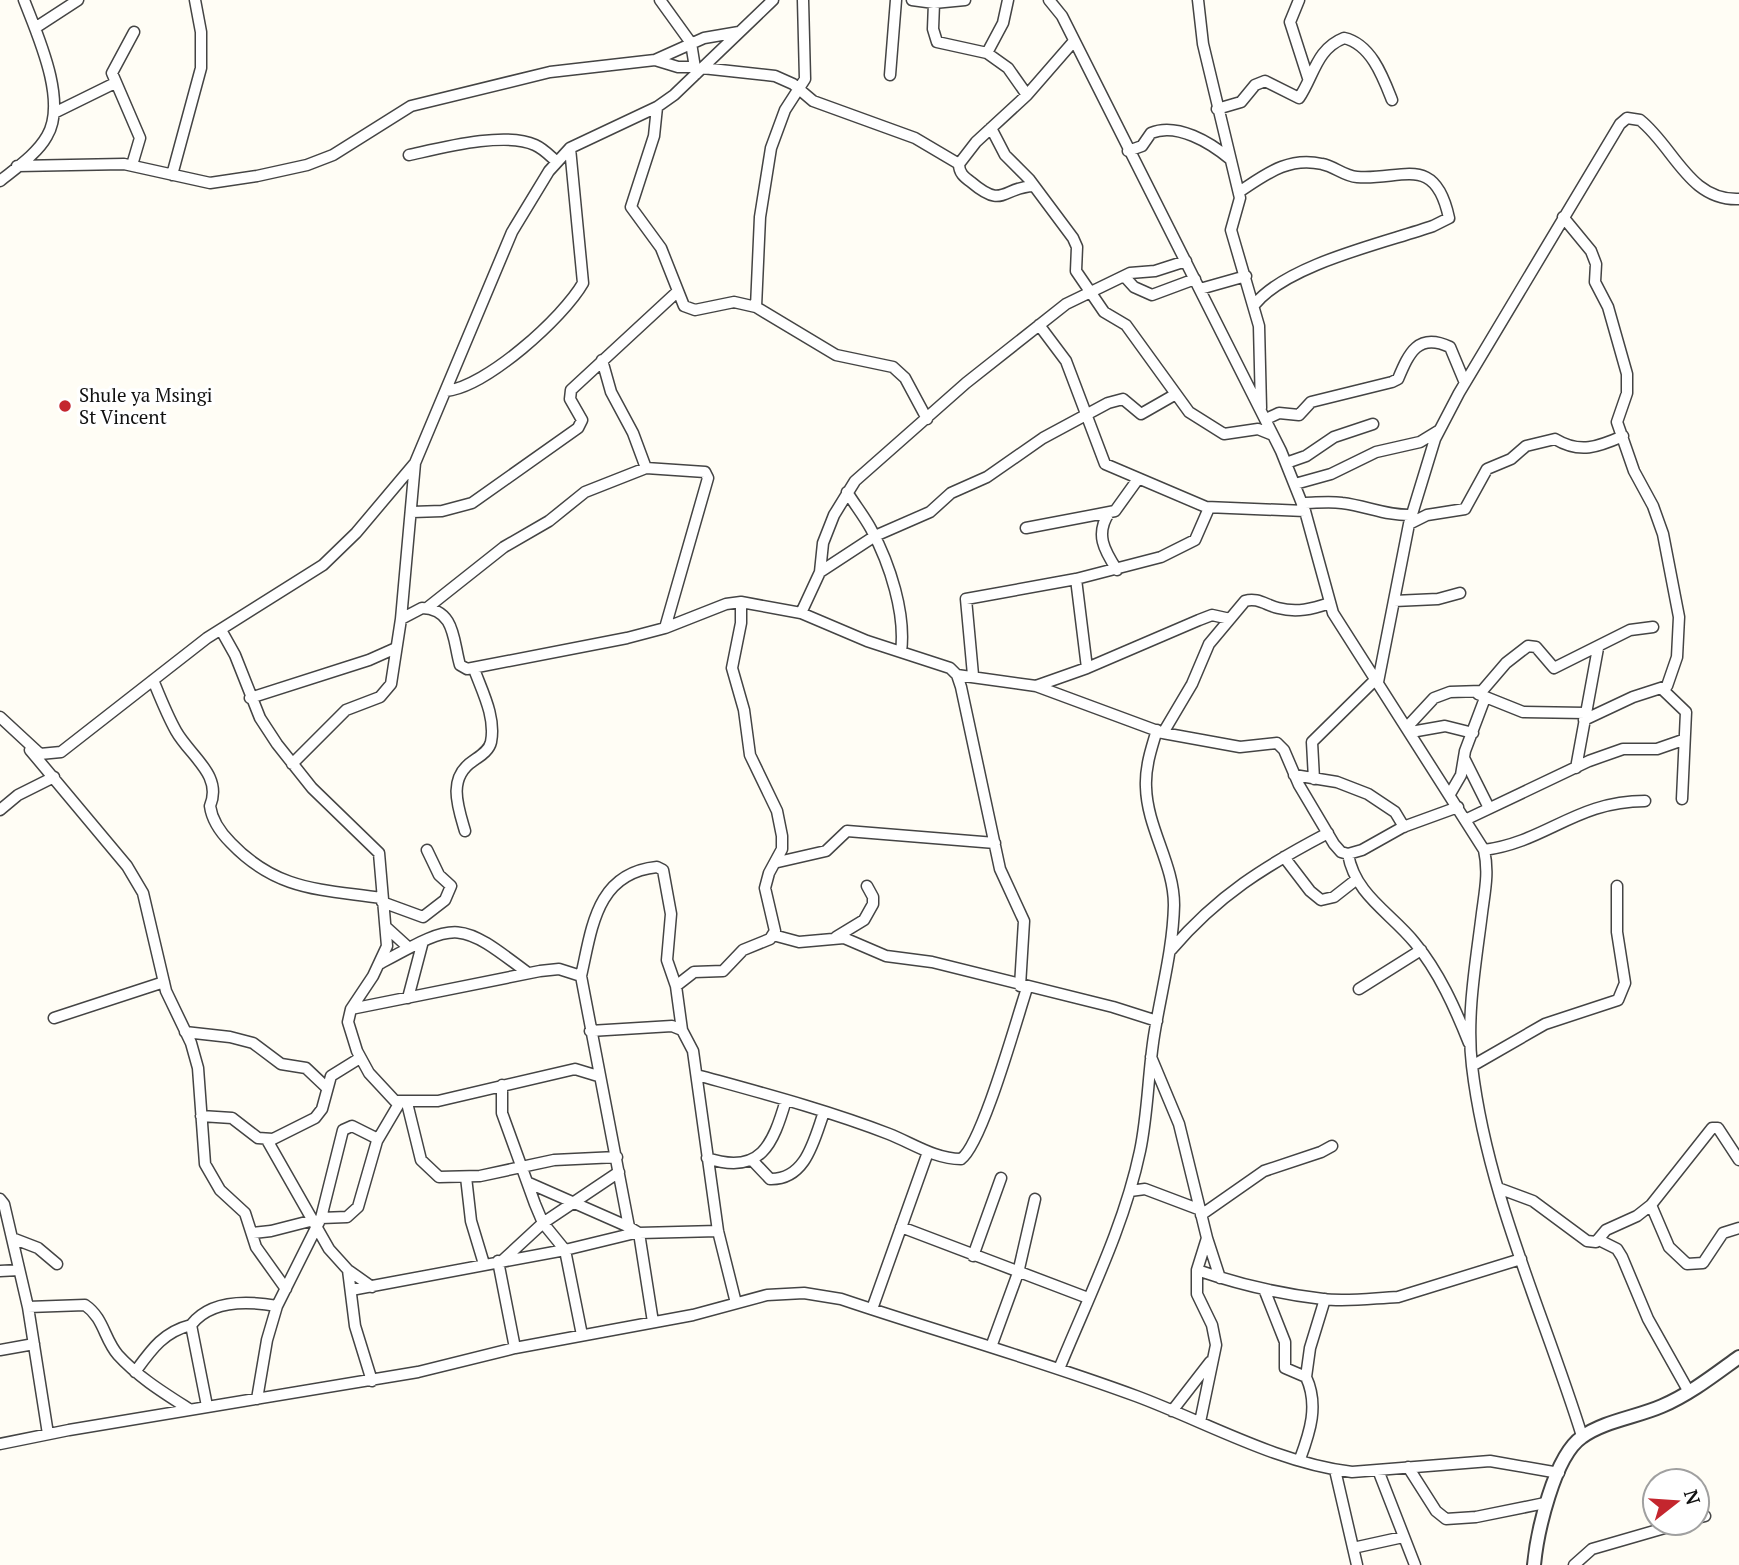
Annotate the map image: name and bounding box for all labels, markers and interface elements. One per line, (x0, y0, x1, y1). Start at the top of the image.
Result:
place label: Shule ya Msingi St Vincent (79, 382, 212, 429)
marker: Shule ya Msingi St Vincent (57, 398, 73, 414)
north arrow (1641, 1467, 1711, 1537)
text: N (1679, 1486, 1707, 1508)

